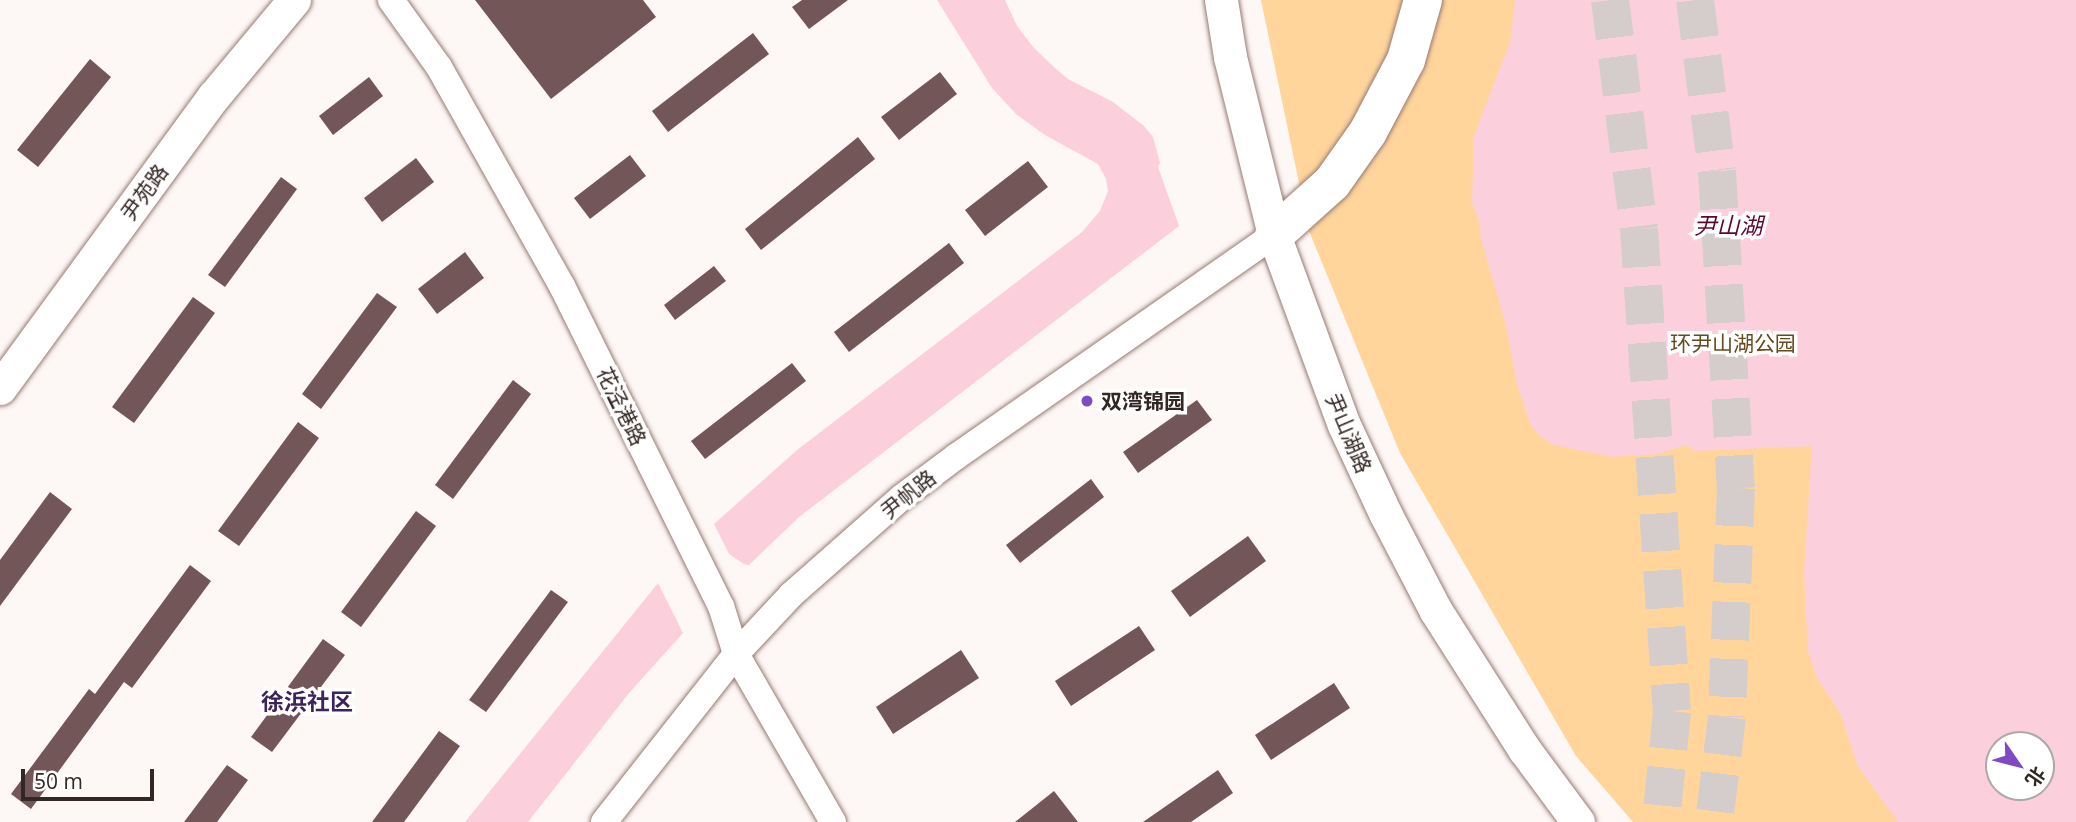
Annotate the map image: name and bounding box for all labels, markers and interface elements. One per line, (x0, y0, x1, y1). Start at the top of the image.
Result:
street label: 尹苑路 (115, 159, 173, 225)
water label: 尹山湖 (1694, 211, 1762, 239)
park label: 环尹山湖公园 (1670, 330, 1796, 356)
street label: 花泾港路 (592, 363, 652, 449)
place label: 双湾锦园 (1101, 388, 1185, 414)
street label: 尹山湖路 (1321, 389, 1377, 477)
marker: 双湾锦园 (1079, 393, 1095, 409)
street label: 尹帆路 (876, 464, 940, 524)
district label: 徐浜社区 (261, 687, 353, 715)
north arrow (1985, 731, 2055, 801)
scale bar (24, 756, 158, 800)
text: 北 (2019, 762, 2052, 792)
text: 50 m (34, 767, 83, 795)

